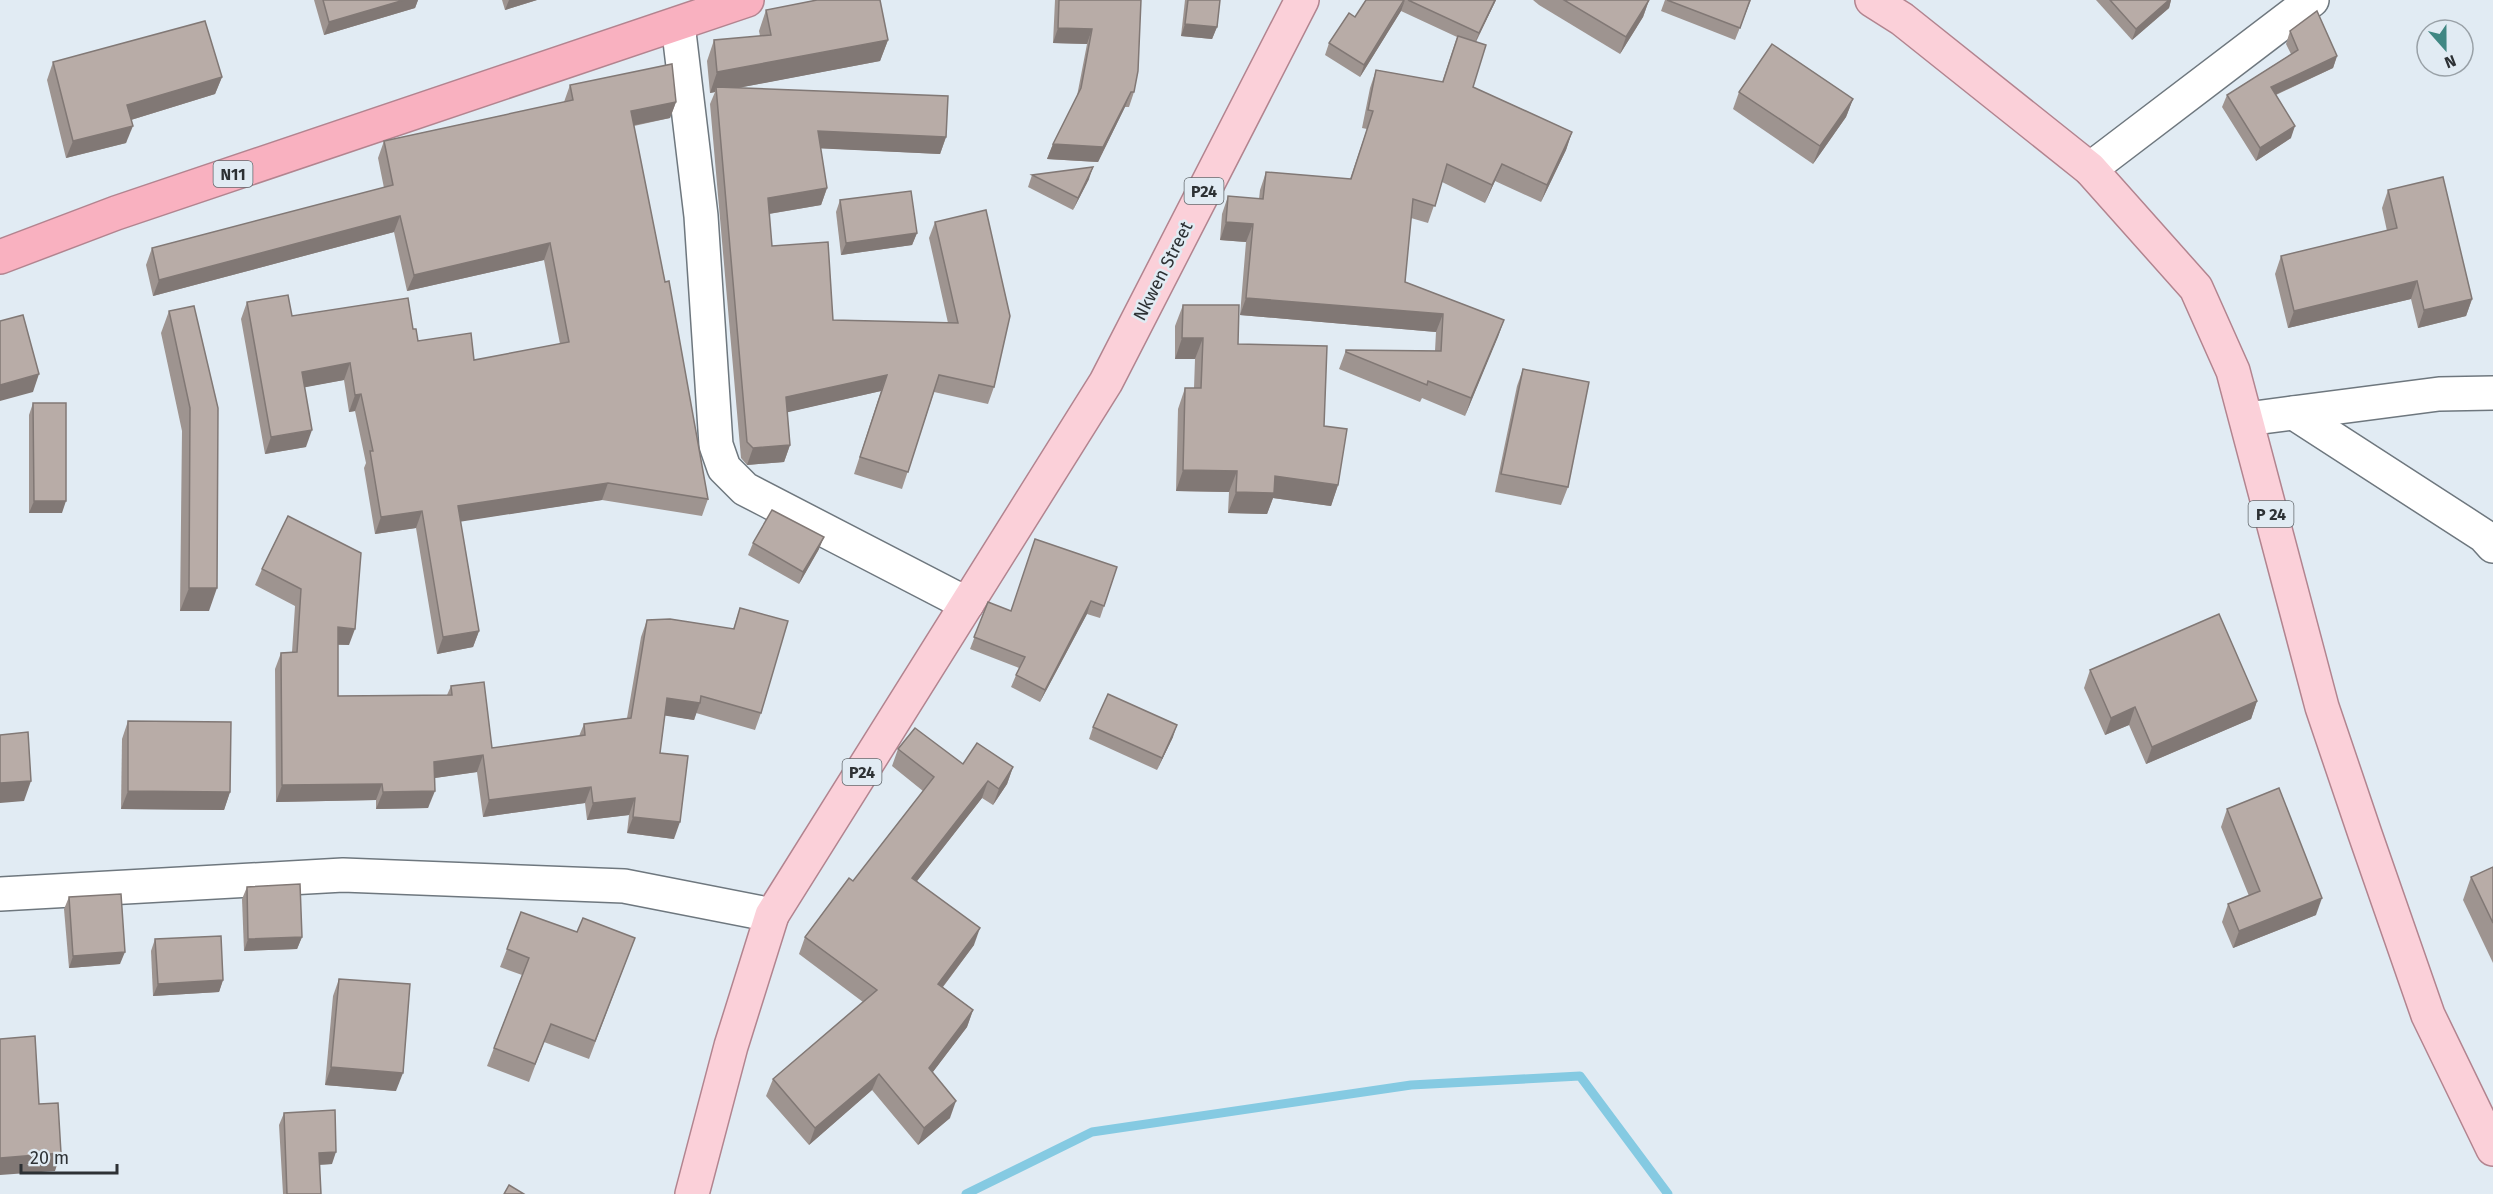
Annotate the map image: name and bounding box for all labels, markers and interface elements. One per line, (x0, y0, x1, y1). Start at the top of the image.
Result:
north arrow (2415, 18, 2475, 78)
text: N (2442, 51, 2459, 72)
road number: N11 (214, 161, 252, 187)
road number: P24 (1184, 178, 1224, 204)
street label: Nkwen Street (1129, 217, 1198, 324)
road number: P 24 (2248, 501, 2294, 527)
road number: P24 (842, 759, 882, 785)
scale bar (21, 1137, 117, 1175)
text: 20 m (30, 1147, 69, 1169)

